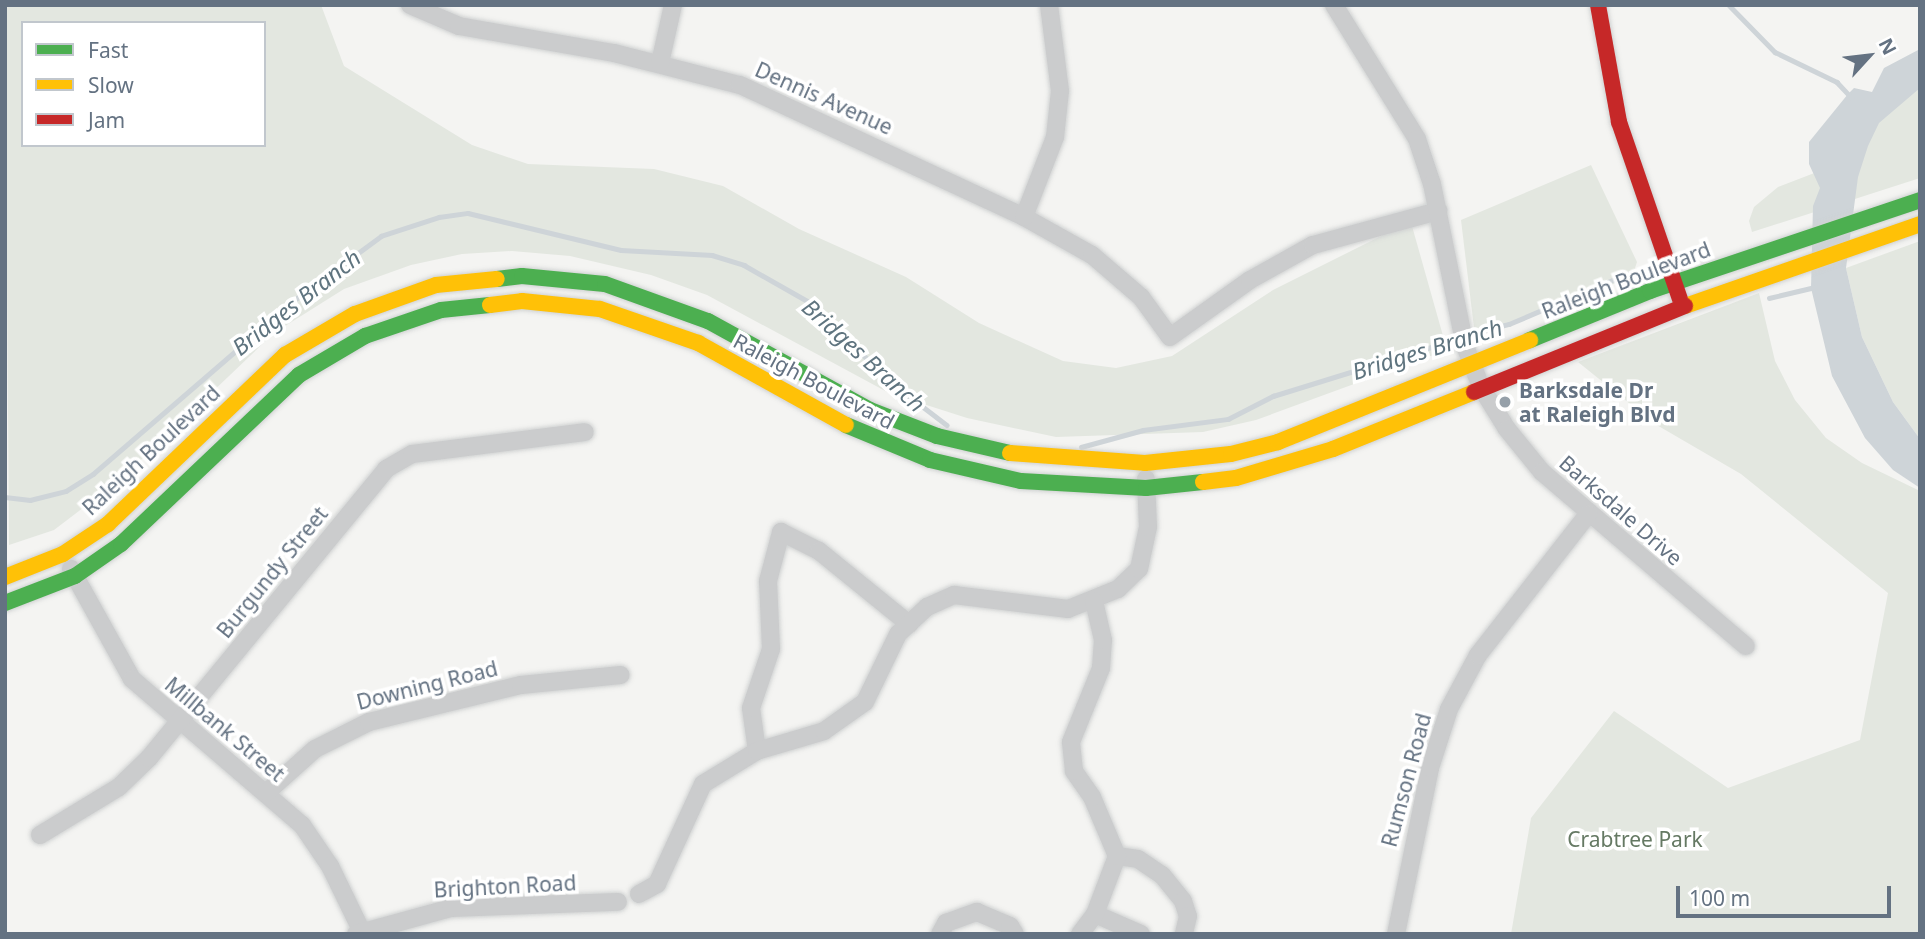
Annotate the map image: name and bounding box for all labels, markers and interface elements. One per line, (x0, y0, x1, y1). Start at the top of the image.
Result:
legend (21, 21, 266, 147)
north arrow (1834, 21, 1904, 91)
text: N (1873, 34, 1903, 59)
text: Fast (88, 36, 128, 64)
street label: Dennis Avenue (751, 56, 897, 140)
text: Slow (88, 71, 134, 99)
text: Jam (88, 106, 125, 134)
street label: Raleigh Boulevard (1538, 236, 1714, 324)
water label: Bridges Branch (226, 243, 366, 361)
water label: Bridges Branch (797, 293, 931, 417)
water label: Bridges Branch (1349, 313, 1505, 385)
street label: Raleigh Boulevard (729, 328, 899, 434)
place label: Barksdale Dr at Raleigh Blvd (1519, 377, 1675, 427)
street label: Raleigh Boulevard (77, 380, 225, 520)
marker: Barksdale Dr at Raleigh Blvd (1497, 394, 1513, 410)
street label: Barksdale Drive (1554, 450, 1688, 570)
street label: Burgundy Street (211, 501, 333, 643)
street label: Downing Road (354, 655, 500, 715)
street label: Millbank Street (160, 672, 290, 786)
street label: Rumson Road (1376, 710, 1436, 850)
park label: Crabtree Park (1567, 826, 1703, 852)
street label: Brighton Road (433, 870, 577, 902)
scale bar (1680, 872, 1895, 916)
text: 100 m (1689, 884, 1750, 912)

